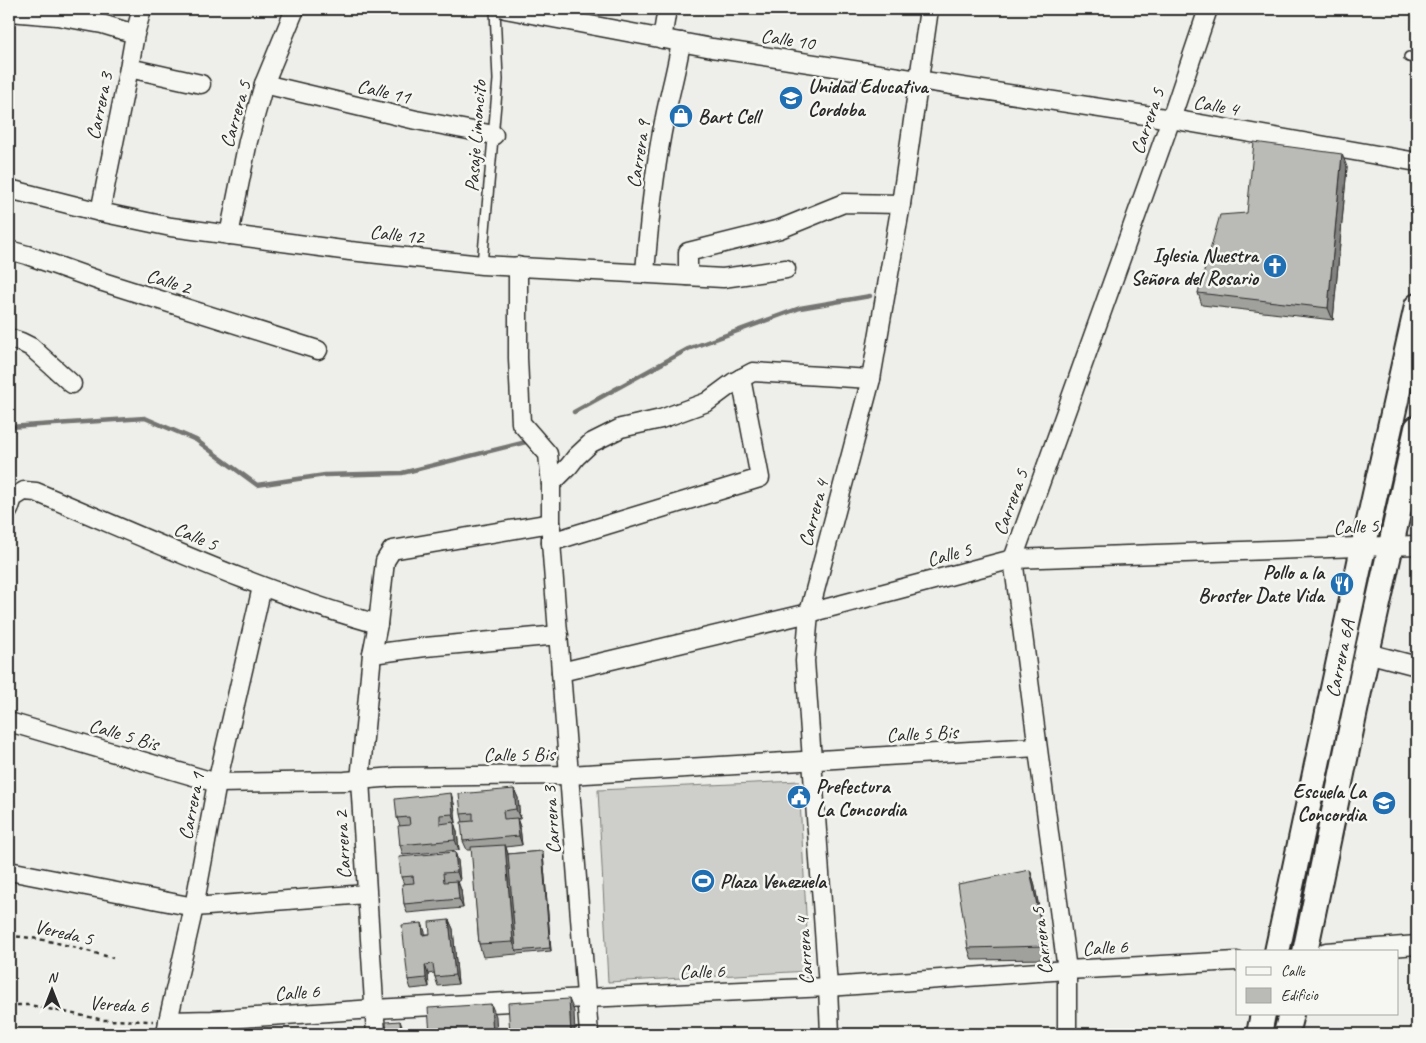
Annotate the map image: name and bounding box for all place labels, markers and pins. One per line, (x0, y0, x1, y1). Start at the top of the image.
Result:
place label: Unidad Educativa Cordoba (808, 74, 929, 122)
school or university icon: Unidad Educativa Cordoba (778, 85, 804, 111)
shop icon: Bart Cell (668, 103, 694, 129)
place label: Bart Cell (698, 104, 764, 129)
place label: Iglesia Nuestra Señora del Rosario (1131, 243, 1260, 291)
church icon: Iglesia Nuestra Señora del Rosario (1262, 253, 1288, 279)
place label: Pollo a la Broster Date Vida (1198, 560, 1326, 608)
restaurant icon: Pollo a la Broster Date Vida (1329, 571, 1355, 597)
place label: Prefectura La Concordia (816, 774, 908, 822)
place label: Escuela La Concordia (1293, 779, 1368, 827)
public building icon: Prefectura La Concordia (786, 784, 812, 810)
school or university icon: Escuela La Concordia (1371, 790, 1397, 816)
sports icon: Plaza Venezuela (690, 868, 716, 894)
place label: Plaza Venezuela (720, 869, 828, 894)

